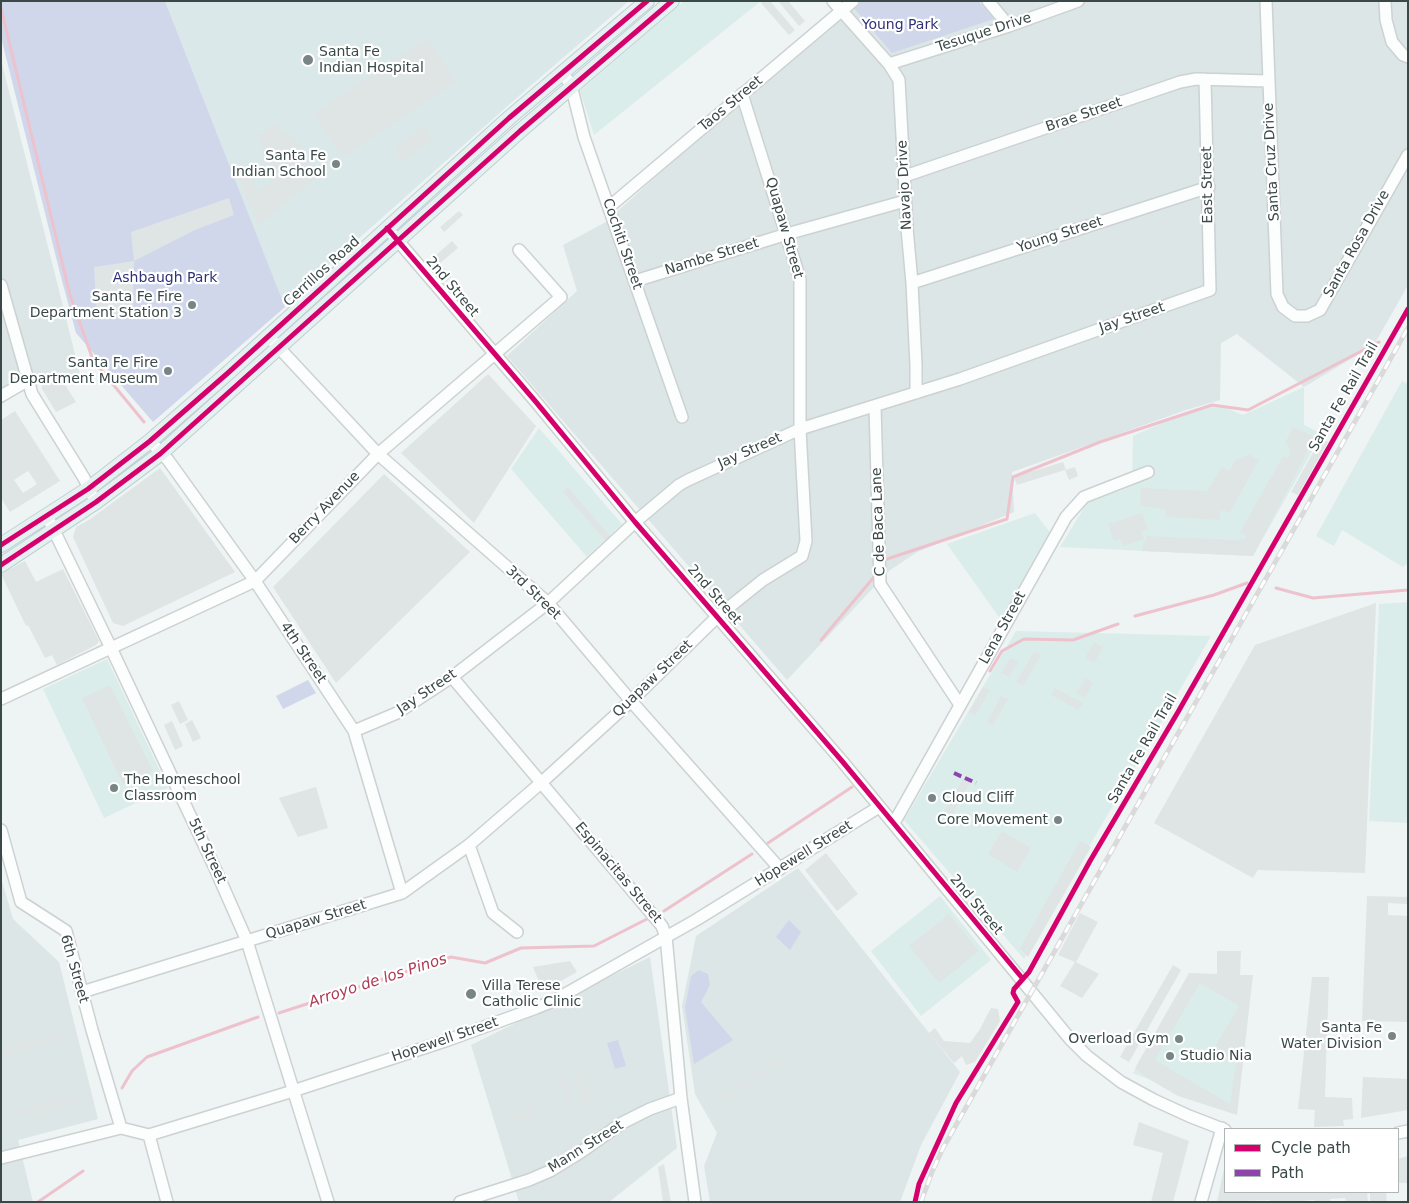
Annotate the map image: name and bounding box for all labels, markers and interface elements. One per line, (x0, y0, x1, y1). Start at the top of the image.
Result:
street label: Tesuque Drive (934, 10, 1034, 56)
park label: Young Park (862, 17, 938, 33)
place label: Santa Fe Indian Hospital (319, 44, 424, 76)
marker: Santa Fe Indian Hospital (301, 53, 315, 67)
street label: Taos Street (696, 73, 766, 135)
street label: Brae Street (1044, 94, 1124, 136)
street label: Santa Cruz Drive (1261, 102, 1283, 222)
street label: Navajo Drive (894, 140, 916, 230)
street label: East Street (1199, 146, 1217, 224)
place label: Santa Fe Indian School (232, 148, 326, 180)
marker: Santa Fe Indian School (330, 158, 342, 170)
street label: Quapaw Street (762, 176, 806, 280)
street label: Santa Rosa Drive (1321, 187, 1393, 301)
street label: Cochiti Street (599, 196, 645, 292)
street label: Young Street (1015, 213, 1105, 257)
street label: Cerrillos Road (280, 233, 364, 311)
street label: Nambe Street (663, 235, 761, 279)
street label: 2nd Street (422, 253, 482, 321)
park label: Ashbaugh Park (113, 270, 217, 286)
place label: Santa Fe Fire Department Station 3 (30, 289, 182, 322)
marker: Santa Fe Fire Department Station 3 (186, 299, 198, 311)
street label: Jay Street (1097, 299, 1167, 337)
street label: Santa Fe Rail Trail (1306, 339, 1382, 455)
place label: Santa Fe Fire Department Museum (9, 355, 158, 388)
marker: Santa Fe Fire Department Museum (162, 365, 174, 377)
street label: Jay Street (716, 430, 784, 472)
street label: C de Baca Lane (869, 467, 889, 577)
street label: Berry Avenue (286, 468, 364, 548)
street label: 2nd Street (683, 562, 745, 628)
street label: 3rd Street (502, 563, 564, 623)
street label: Lena Street (976, 589, 1030, 667)
street label: 4th Street (276, 619, 330, 687)
street label: Quapaw Street (610, 637, 696, 721)
street label: Jay Street (394, 666, 460, 718)
street label: Santa Fe Rail Trail (1105, 691, 1181, 807)
place label: The Homeschool Classroom (124, 772, 241, 804)
marker: The Homeschool Classroom (108, 782, 120, 794)
place label: Cloud Cliff (942, 790, 1014, 806)
marker: Cloud Cliff (926, 792, 938, 804)
place label: Core Movement (937, 812, 1048, 828)
marker: Core Movement (1052, 814, 1064, 826)
street label: 5th Street (185, 816, 229, 886)
street label: Hopewell Street (752, 817, 856, 891)
street label: Espinacitas Street (571, 819, 665, 927)
street label: 2nd Street (946, 871, 1006, 939)
street label: Quapaw Street (264, 897, 368, 943)
street label: 6th Street (56, 933, 92, 1005)
water label: Arroyo de los Pinos (307, 950, 449, 1012)
place label: Villa Terese Catholic Clinic (482, 978, 581, 1010)
marker: Villa Terese Catholic Clinic (464, 987, 478, 1001)
street label: Hopewell Street (390, 1014, 500, 1066)
place label: Santa Fe Water Division (1281, 1020, 1382, 1052)
marker: Santa Fe Water Division (1386, 1030, 1398, 1042)
place label: Overload Gym (1068, 1031, 1169, 1047)
marker: Overload Gym (1173, 1033, 1185, 1045)
place label: Studio Nia (1180, 1048, 1252, 1064)
marker: Studio Nia (1164, 1050, 1176, 1062)
street label: Mann Street (545, 1117, 627, 1177)
legend (1224, 1128, 1399, 1193)
text: Cycle path (1271, 1139, 1351, 1157)
text: Path (1271, 1164, 1304, 1182)

